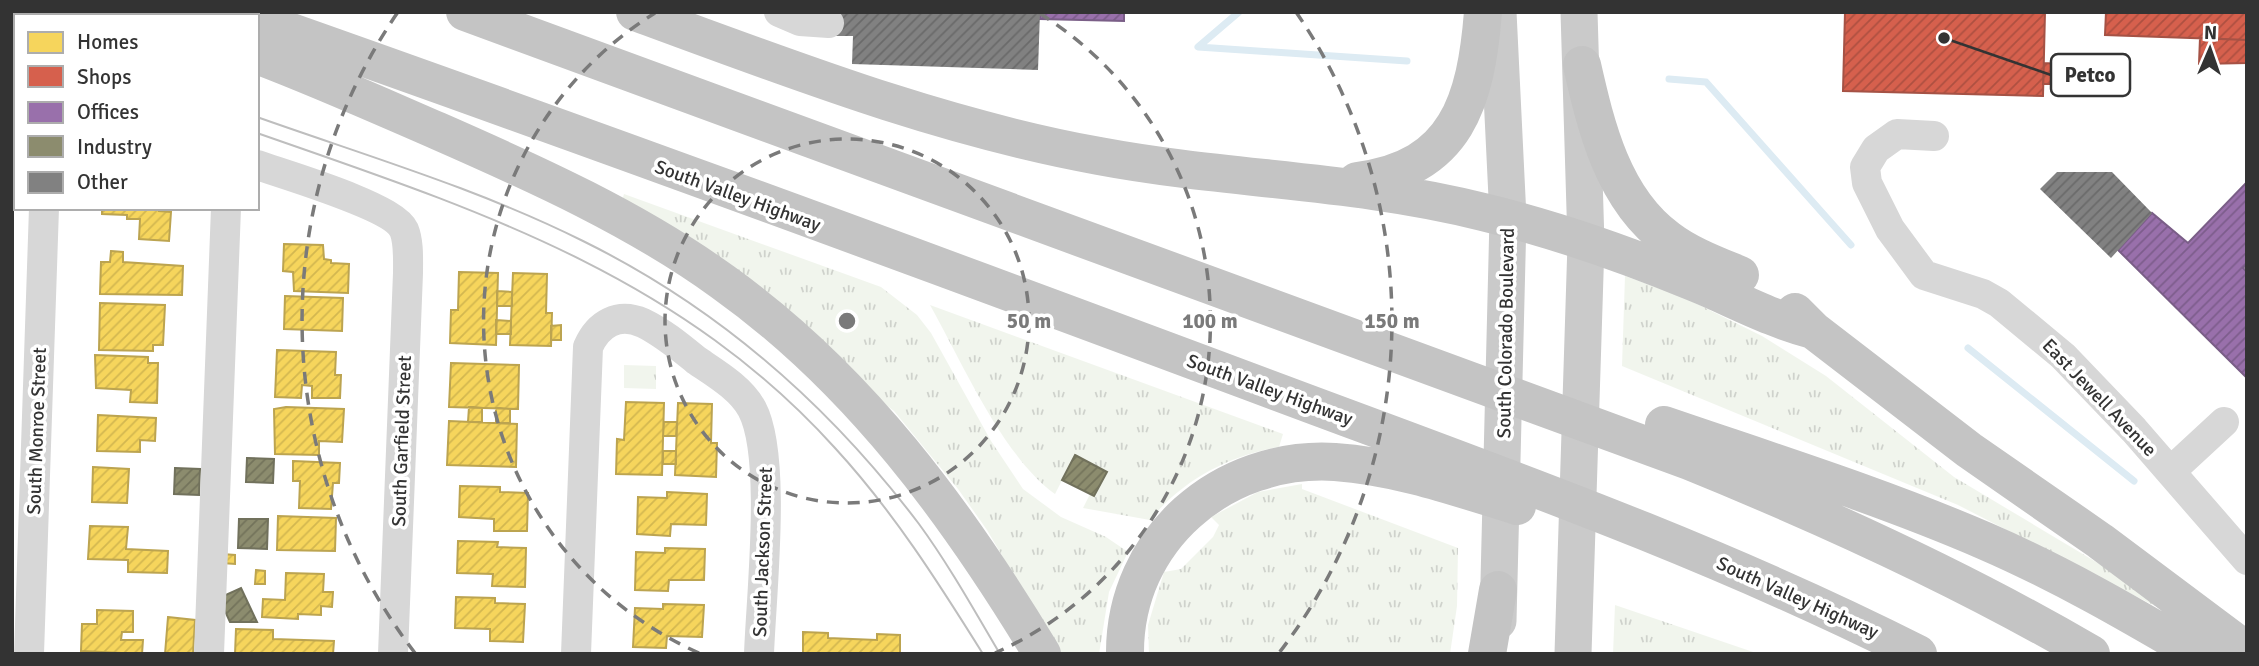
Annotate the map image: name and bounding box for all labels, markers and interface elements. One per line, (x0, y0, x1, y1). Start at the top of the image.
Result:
legend (14, 14, 259, 210)
north arrow (2175, 14, 2245, 84)
text: N (2204, 21, 2218, 45)
text: Homes (77, 29, 139, 55)
callout: Petco (2051, 54, 2130, 96)
text: Petco (2065, 62, 2115, 88)
text: Shops (77, 64, 131, 90)
text: Offices (77, 99, 139, 125)
text: Industry (77, 134, 152, 160)
street label: South Valley Highway (651, 155, 824, 237)
text: Other (77, 169, 128, 195)
street label: South Colorado Boulevard (1492, 228, 1520, 439)
text: 50 m (1007, 308, 1051, 334)
text: 100 m (1182, 308, 1238, 334)
text: 150 m (1364, 308, 1420, 334)
centre of rings (835, 309, 859, 333)
street label: East Jewell Avenue (2037, 334, 2162, 462)
street label: South Monroe Street (22, 347, 52, 515)
street label: South Valley Highway (1183, 349, 1356, 431)
street label: South Garfield Street (387, 355, 417, 527)
street label: South Jackson Street (748, 466, 778, 638)
street label: South Valley Highway (1713, 551, 1882, 644)

